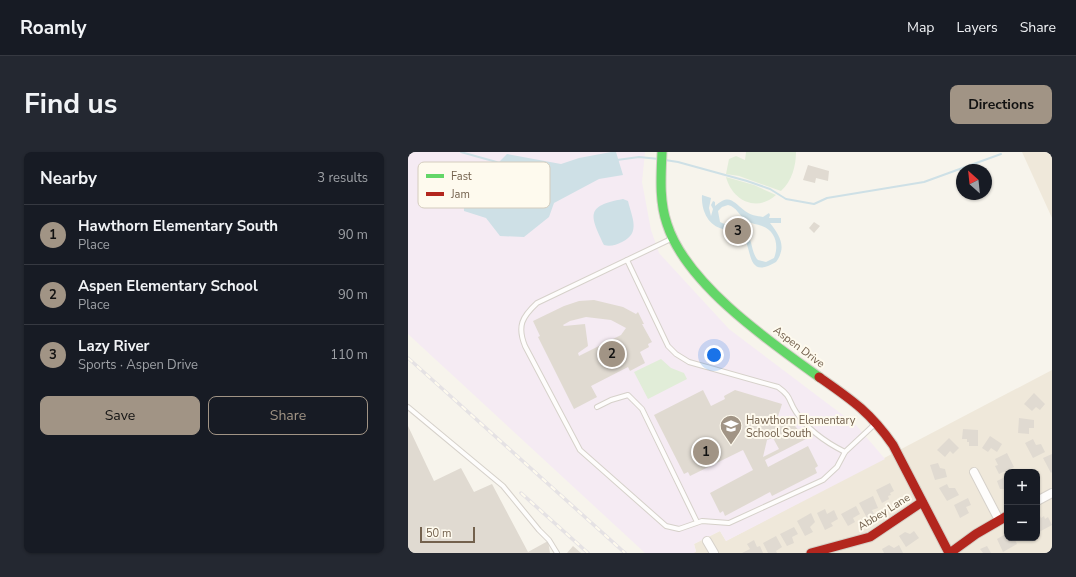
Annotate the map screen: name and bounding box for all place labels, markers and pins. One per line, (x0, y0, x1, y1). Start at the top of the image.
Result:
pin: 3 (725, 216, 751, 246)
pin: 2 (599, 339, 625, 369)
school or university icon: Hawthorn Elementary School South (718, 413, 744, 446)
place label: Hawthorn Elementary School South (746, 413, 856, 441)
pin: 1 (693, 437, 719, 467)

